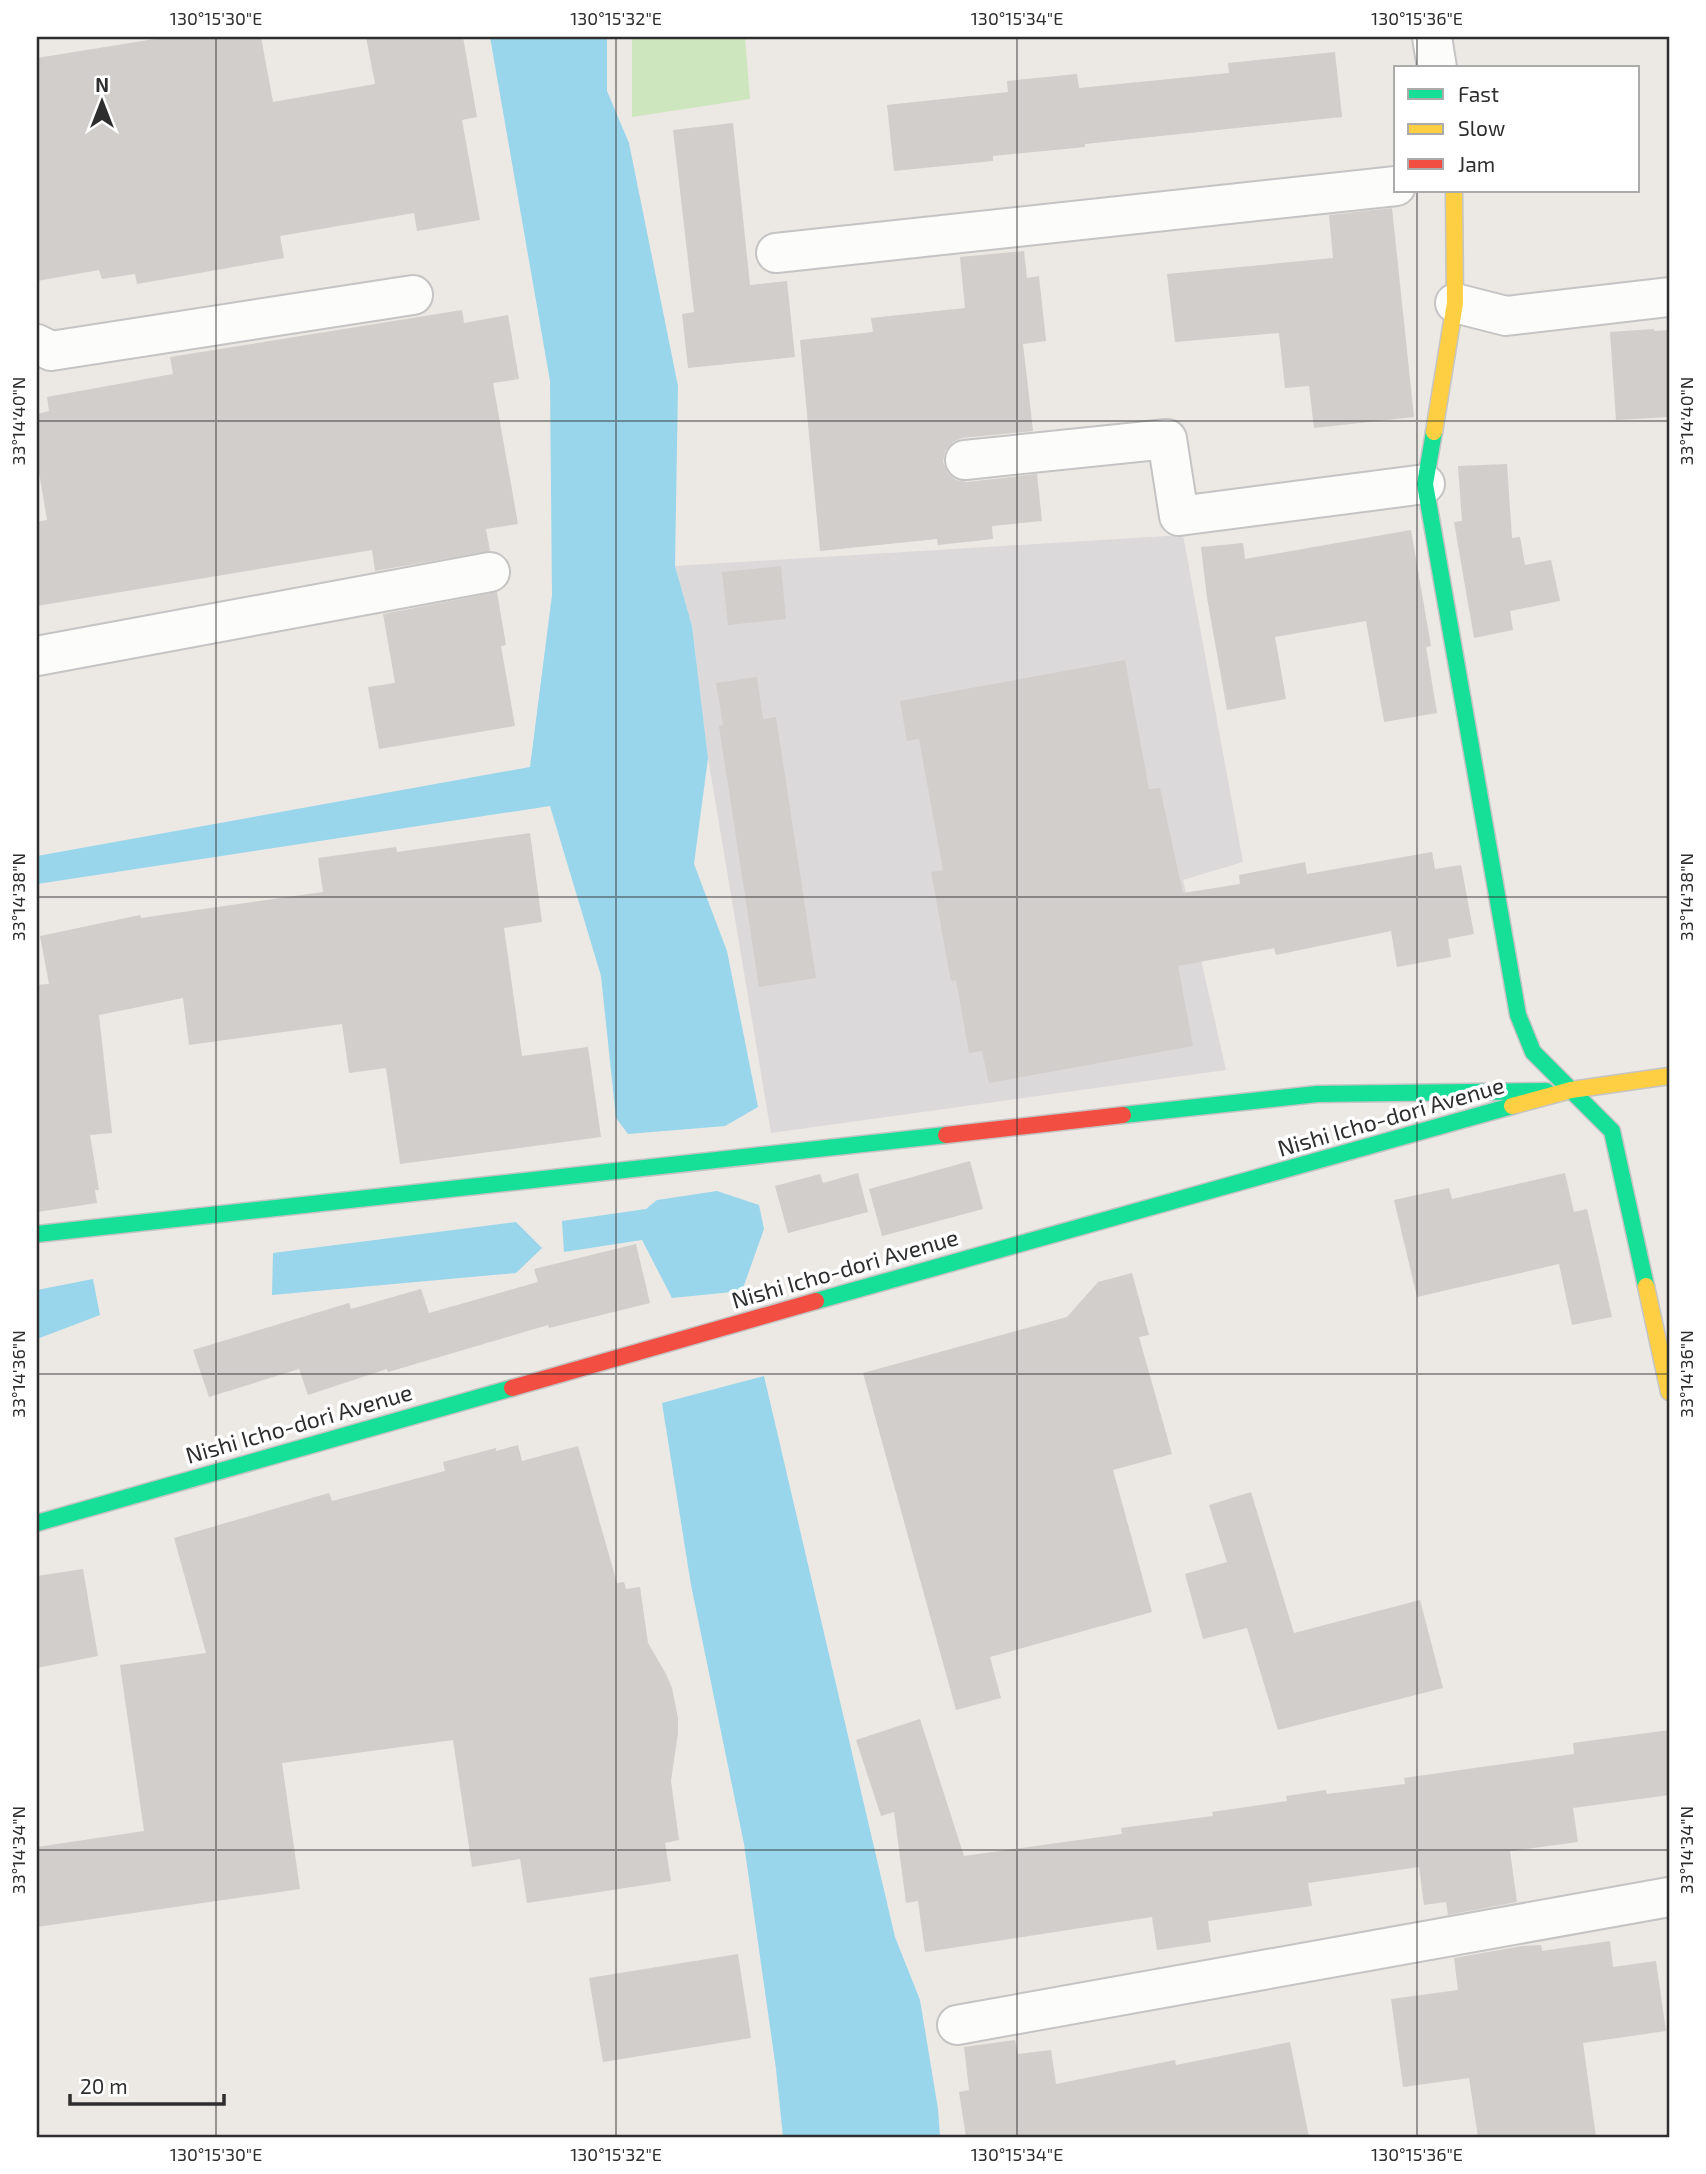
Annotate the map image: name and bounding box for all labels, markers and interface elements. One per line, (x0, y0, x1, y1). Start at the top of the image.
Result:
text: 130°15'30"E (170, 7, 262, 29)
text: 130°15'32"E (570, 7, 662, 29)
text: 130°15'34"E (971, 7, 1063, 29)
text: 130°15'36"E (1371, 7, 1463, 29)
north arrow (66, 66, 136, 136)
legend (1394, 66, 1640, 192)
text: N (95, 73, 109, 96)
text: Fast (1458, 81, 1499, 106)
text: Slow (1458, 115, 1505, 140)
text: Jam (1458, 151, 1495, 176)
text: 33°14'40"N (7, 376, 29, 466)
text: 33°14'40"N (1675, 376, 1697, 466)
text: 33°14'38"N (7, 853, 29, 941)
text: 33°14'38"N (1675, 853, 1697, 941)
street label: Nishi Icho-dori Avenue (1274, 1070, 1507, 1162)
street label: Nishi Icho-dori Avenue (728, 1222, 961, 1314)
text: 33°14'36"N (7, 1330, 29, 1418)
text: 33°14'36"N (1675, 1330, 1697, 1418)
street label: Nishi Icho-dori Avenue (182, 1377, 415, 1469)
text: 33°14'34"N (7, 1806, 29, 1894)
text: 33°14'34"N (1675, 1806, 1697, 1894)
scale bar (70, 2062, 224, 2106)
text: 20 m (80, 2073, 128, 2098)
text: 130°15'30"E (170, 2143, 262, 2165)
text: 130°15'32"E (570, 2143, 662, 2165)
text: 130°15'34"E (971, 2143, 1063, 2165)
text: 130°15'36"E (1371, 2143, 1463, 2165)

